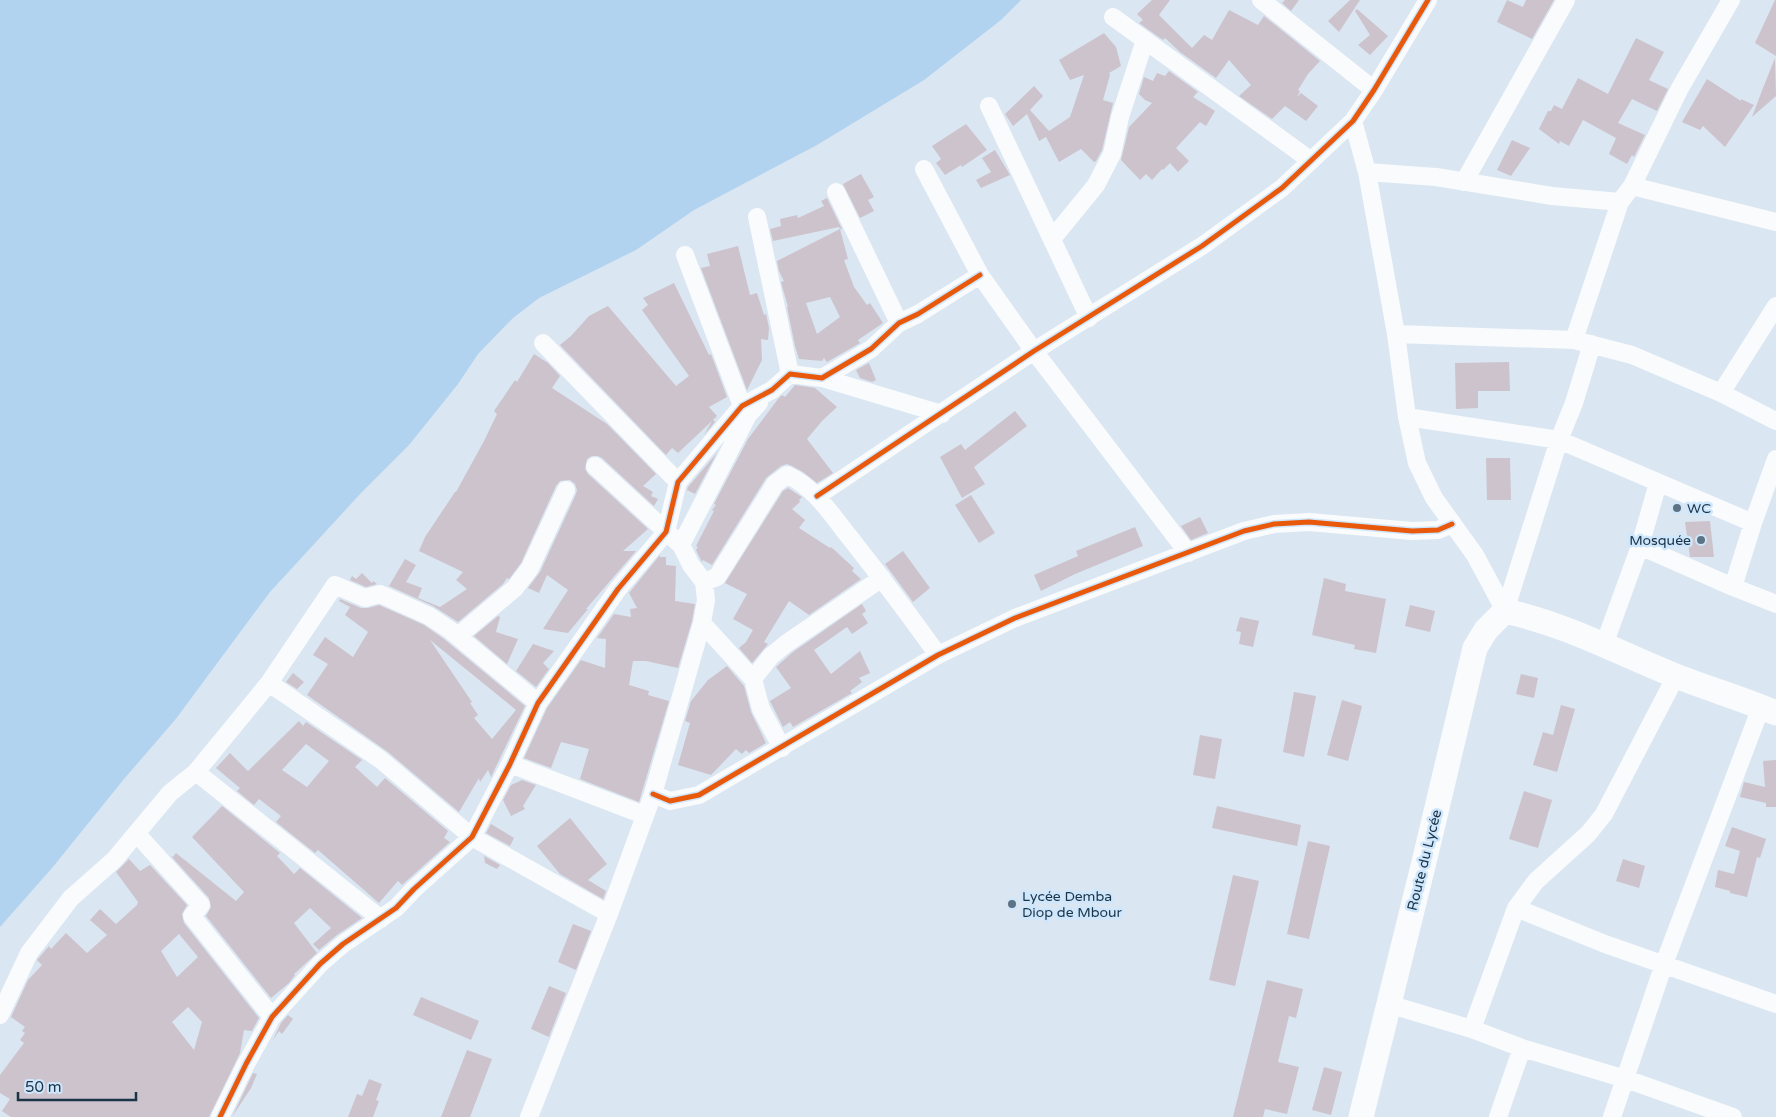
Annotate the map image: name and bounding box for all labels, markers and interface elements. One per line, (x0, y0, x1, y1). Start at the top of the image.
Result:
place label: WC (1687, 500, 1711, 517)
marker: WC (1671, 502, 1683, 514)
place label: Mosquée (1629, 532, 1691, 549)
marker: Mosquée (1695, 534, 1707, 546)
street label: Route du Lycée (1404, 808, 1445, 912)
place label: Lycée Demba Diop de Mbour (1022, 888, 1122, 921)
marker: Lycée Demba Diop de Mbour (1006, 898, 1018, 910)
scale bar (18, 1070, 135, 1102)
text: 50 m (25, 1078, 62, 1096)

